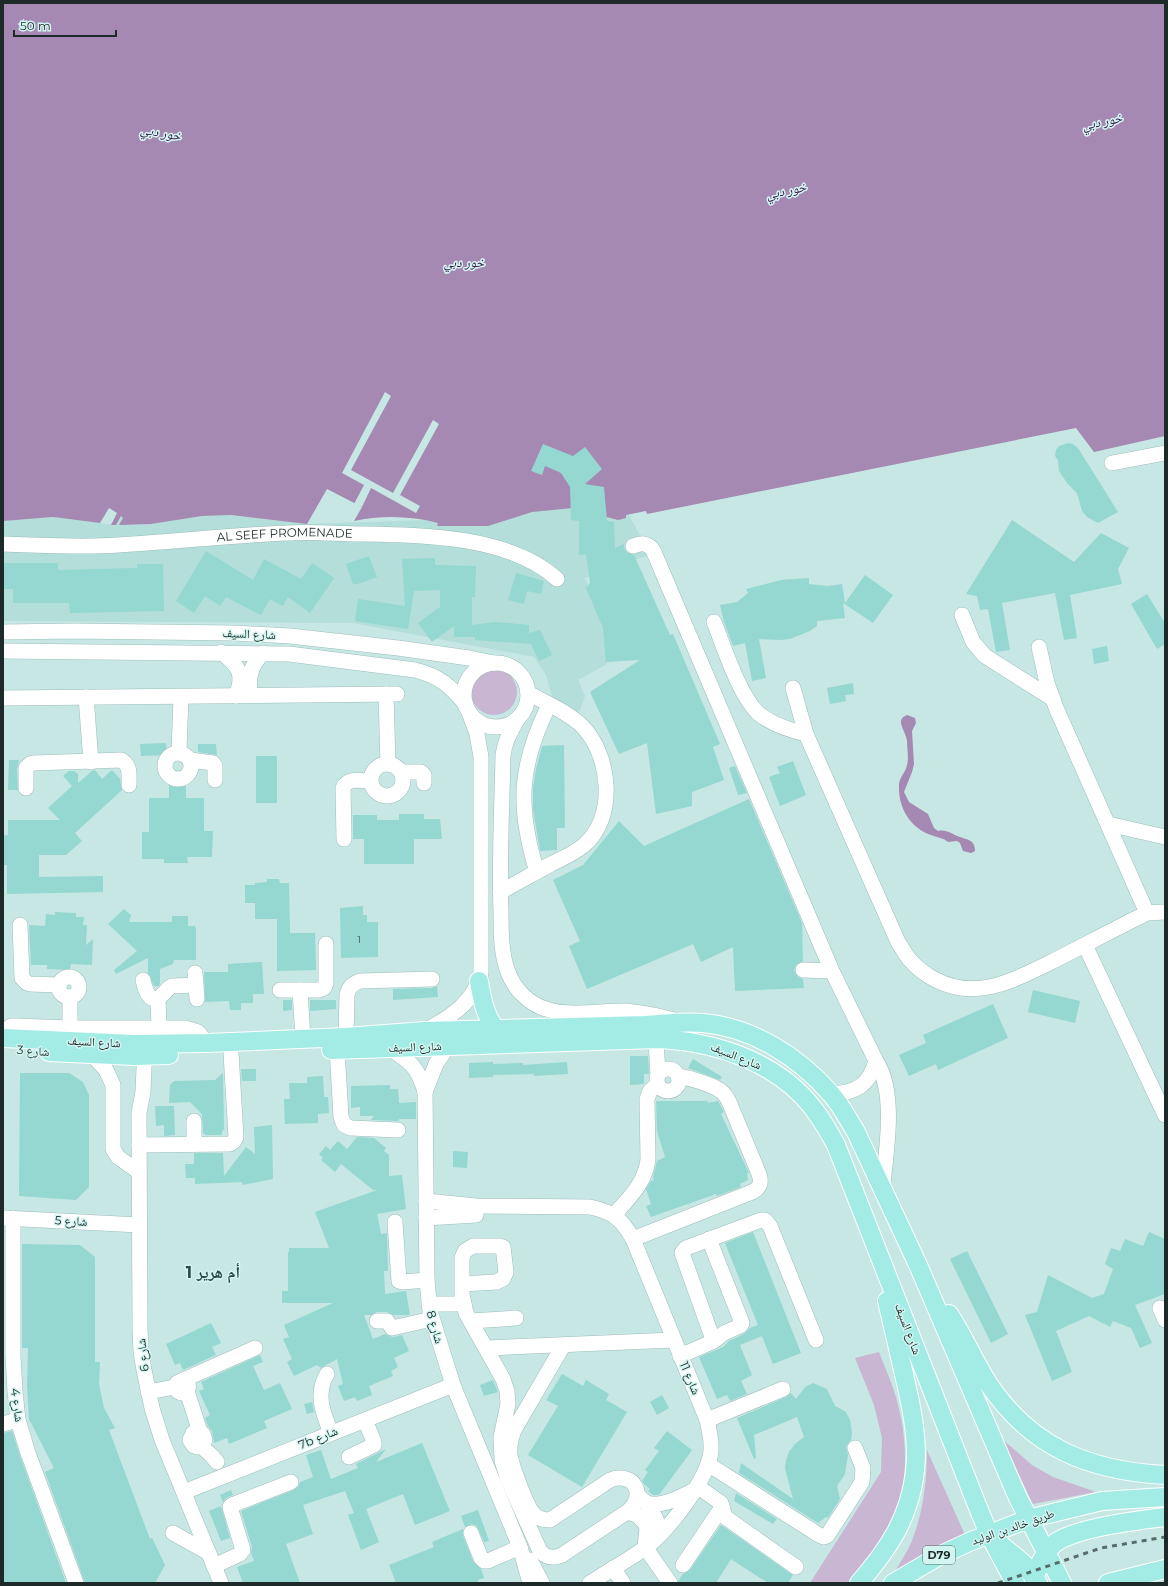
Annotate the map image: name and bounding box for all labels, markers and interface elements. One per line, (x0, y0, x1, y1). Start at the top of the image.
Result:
scale bar (14, 12, 116, 38)
text: 50 m (20, 18, 51, 33)
water label: خور دبي (1080, 109, 1125, 136)
water label: خور دبي (139, 121, 183, 147)
water label: خور دبي (764, 178, 809, 205)
water label: خور دبي (444, 254, 485, 273)
street label: AL SEEF PROMENADE (216, 524, 353, 544)
street label: شارع السيف (222, 625, 276, 643)
house number: 1 (357, 933, 361, 946)
street label: شارع السيف (67, 1033, 121, 1051)
street label: شارع السيف (388, 1038, 442, 1056)
street label: شارع السيف (708, 1039, 764, 1073)
street label: شارع 3 (16, 1042, 50, 1060)
street label: شارع 5 (54, 1212, 88, 1230)
district label: أم هرير 1 (186, 1263, 240, 1284)
street label: شارع السيف (891, 1301, 925, 1357)
street label: شارع 8 (423, 1309, 447, 1345)
street label: شارع 6 (133, 1338, 153, 1372)
street label: شارع 11 (676, 1359, 704, 1397)
street label: شارع 4 (7, 1387, 27, 1423)
street label: 7b شارع (296, 1423, 340, 1453)
street label: طريق خالد بن الوليد (969, 1505, 1057, 1548)
road number: D79 (923, 1546, 955, 1564)

